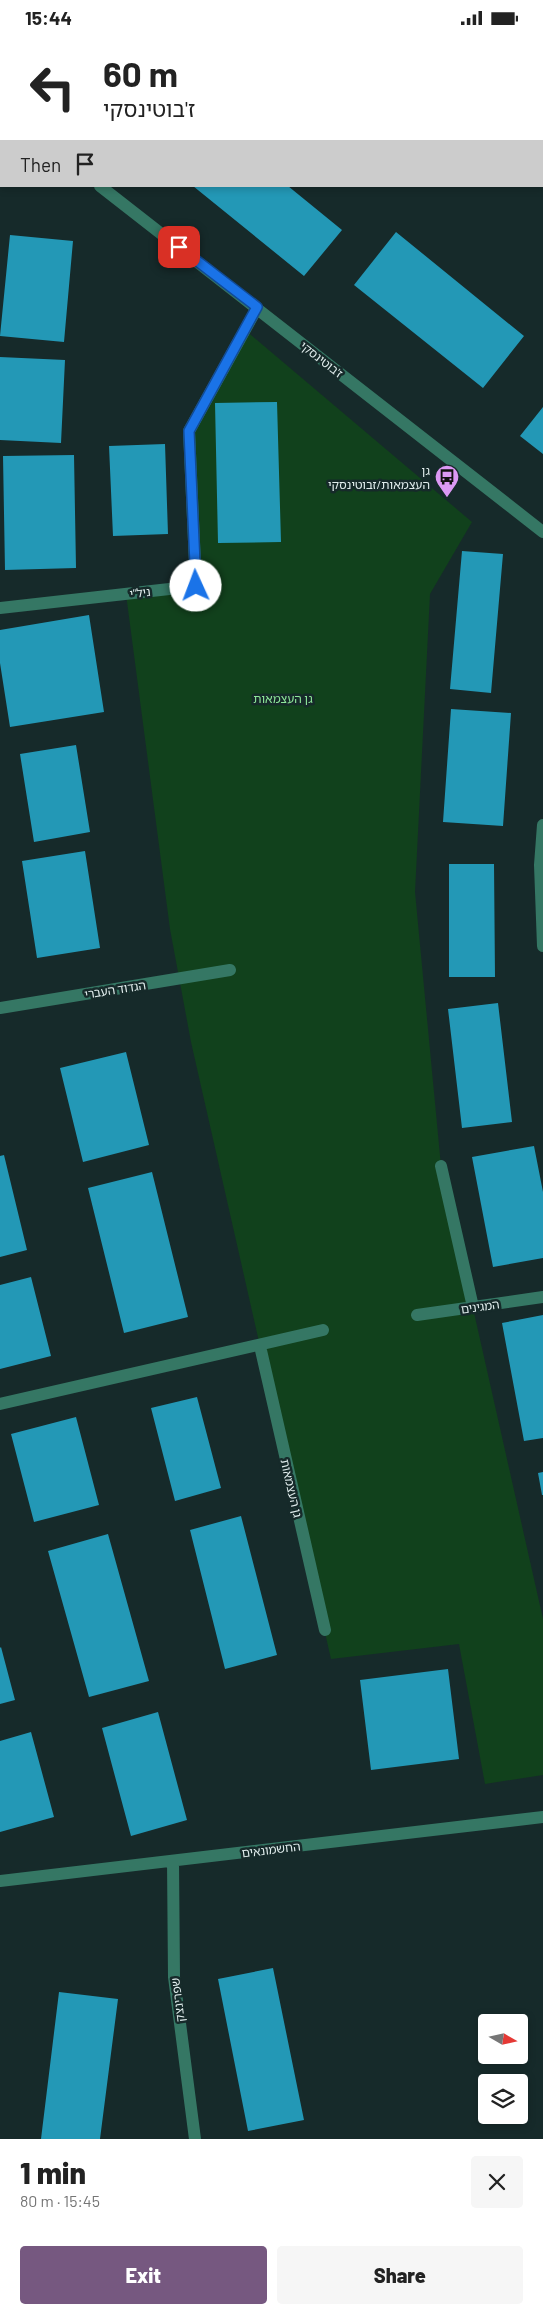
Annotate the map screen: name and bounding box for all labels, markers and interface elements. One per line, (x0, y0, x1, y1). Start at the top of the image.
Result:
text: 15:44 (25, 6, 72, 29)
text: 60 m (103, 52, 178, 94)
icon: left (20, 55, 85, 120)
text: ז'בוטינסקי (103, 95, 195, 121)
icon: arrive (71, 150, 99, 178)
text: Then (20, 153, 61, 176)
pin (158, 226, 200, 268)
icon: arrive (165, 233, 193, 261)
street label: ז'בוטינסקי (298, 338, 346, 380)
place label: גן העצמאות/זבוטינסקי (328, 463, 431, 491)
bus stop icon: גן העצמאות/זבוטינסקי (434, 464, 460, 498)
position arrow (169, 559, 221, 611)
street label: ניל"י (129, 584, 151, 600)
park label: גן העצמאות (253, 691, 313, 705)
street label: הגדוד העברי (83, 977, 147, 1001)
street label: המגינים (460, 1296, 500, 1316)
street label: גן העצמאות (278, 1457, 306, 1519)
street label: החשמונאים (241, 1838, 301, 1860)
street label: שפרינצק (167, 1977, 187, 2023)
north arrow (478, 2014, 528, 2064)
map controls (478, 2014, 528, 2124)
button: layers (478, 2074, 528, 2124)
text: 1 min (20, 2154, 86, 2190)
button: close (471, 2156, 523, 2208)
text: 80 m · 15:45 (20, 2191, 100, 2210)
button: Exit (20, 2246, 267, 2304)
button: Share (277, 2246, 523, 2304)

